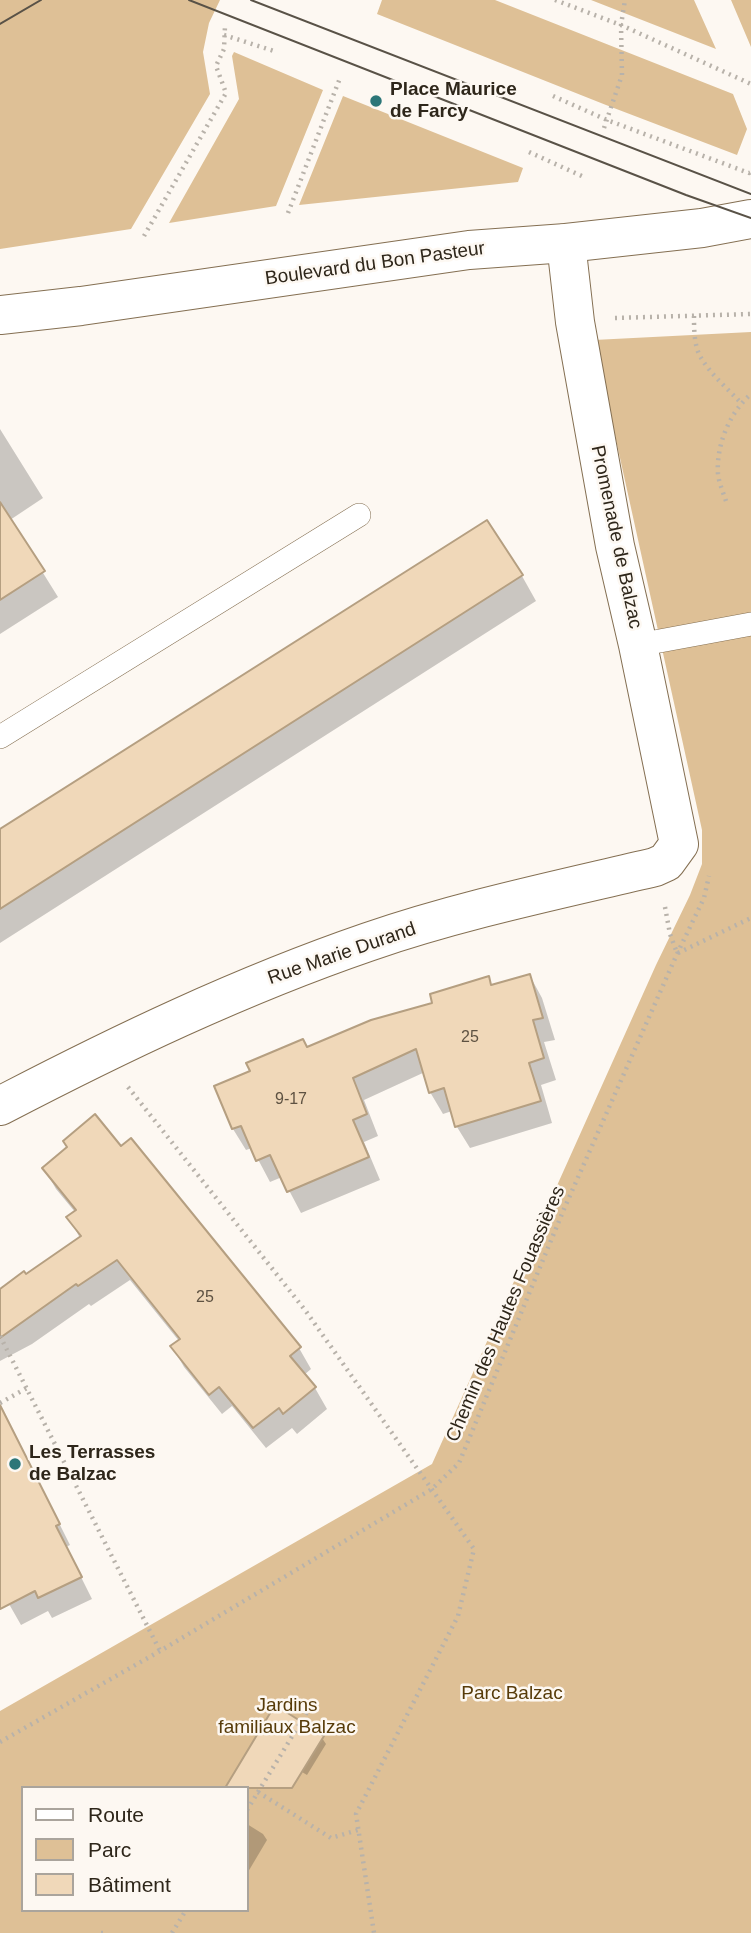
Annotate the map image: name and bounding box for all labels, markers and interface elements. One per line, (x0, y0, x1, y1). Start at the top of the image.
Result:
place label: Place Maurice de Farcy (390, 79, 517, 123)
marker: Place Maurice de Farcy (368, 93, 384, 109)
street label: Boulevard du Bon Pasteur (264, 237, 486, 291)
street label: Promenade de Balzac (585, 443, 647, 631)
street label: Rue Marie Durand (265, 918, 419, 990)
house number: 25 (461, 1028, 479, 1048)
house number: 9-17 (275, 1090, 307, 1110)
street label: Chemin des Hautes Fouassières (442, 1183, 570, 1445)
house number: 25 (196, 1288, 214, 1308)
place label: Les Terrasses de Balzac (29, 1442, 155, 1486)
marker: Les Terrasses de Balzac (7, 1456, 23, 1472)
park label: Parc Balzac (461, 1683, 563, 1705)
park label: Jardins familiaux Balzac (218, 1695, 356, 1739)
legend (21, 1786, 248, 1912)
text: Route (88, 1803, 144, 1826)
text: Parc (88, 1838, 131, 1861)
text: Bâtiment (88, 1873, 171, 1896)

